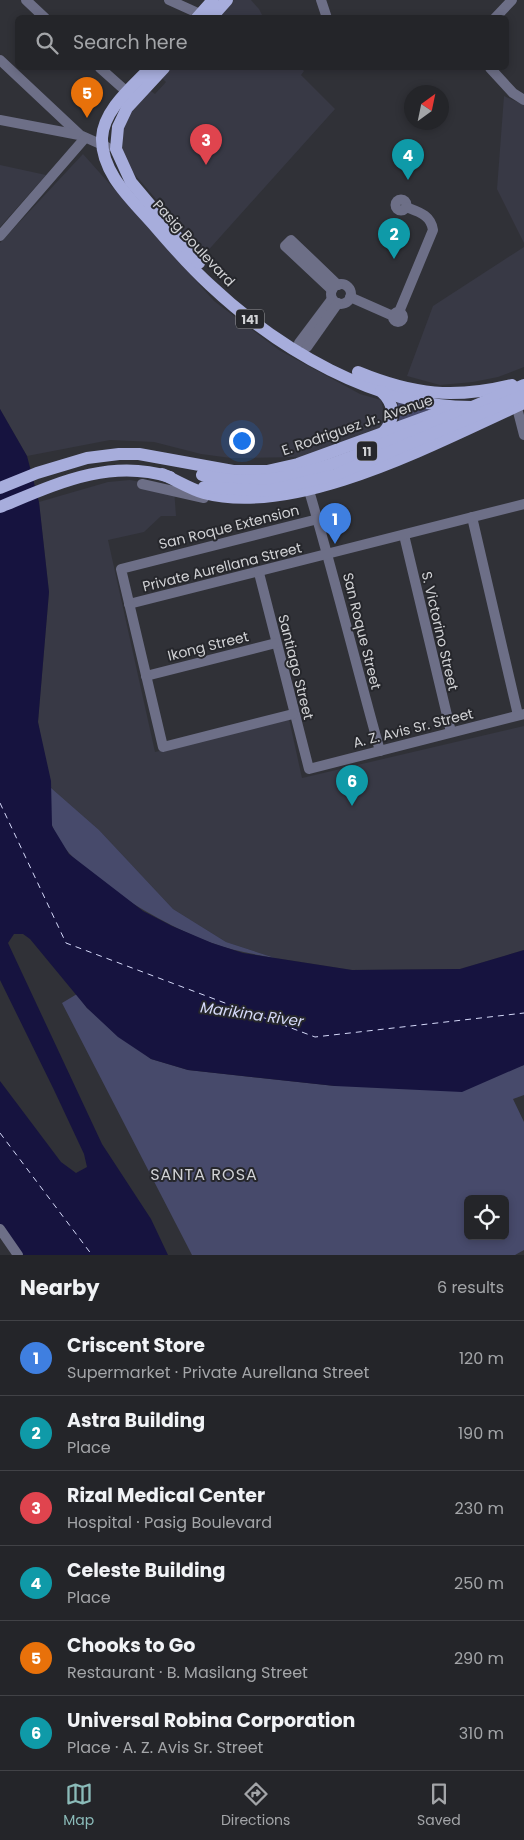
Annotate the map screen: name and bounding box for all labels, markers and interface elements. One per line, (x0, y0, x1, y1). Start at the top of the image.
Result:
search box (15, 15, 509, 70)
icon: search (33, 29, 61, 57)
text: Search here (73, 29, 187, 56)
pin: 5 (71, 77, 103, 118)
north arrow (404, 85, 449, 130)
pin: 3 (190, 124, 222, 165)
pin: 4 (392, 139, 424, 180)
street label: Pasig Boulevard (148, 195, 240, 291)
pin: 2 (378, 218, 410, 259)
road number: 141 (236, 310, 264, 328)
street label: E. Rodriguez Jr. Avenue (279, 390, 436, 460)
your location (229, 428, 255, 454)
road number: 11 (357, 442, 377, 461)
street label: San Roque Extension (157, 500, 301, 554)
pin: 1 (319, 503, 351, 544)
street label: Private Aurellana Street (140, 538, 304, 596)
street label: S. Victorino Street (417, 569, 463, 693)
street label: San Roque Street (338, 571, 386, 691)
street label: Santiago Street (273, 612, 319, 722)
street label: Ikong Street (165, 626, 251, 666)
street label: A. Z. Avis Sr. Street (351, 703, 475, 753)
pin: 6 (336, 765, 368, 806)
water label: Marikina River (199, 996, 305, 1032)
district label: SANTA ROSA (150, 1163, 258, 1186)
map controls (464, 1195, 509, 1240)
button: locate (464, 1195, 509, 1240)
text: Nearby (20, 1273, 100, 1302)
text: 6 results (437, 1276, 504, 1299)
text: Criscent Store (67, 1332, 205, 1359)
text: 1 (33, 1347, 39, 1370)
text: 120 m (459, 1347, 504, 1370)
text: Supermarket · Private Aurellana Street (67, 1361, 369, 1384)
text: Astra Building (67, 1407, 205, 1434)
text: 2 (31, 1422, 41, 1445)
text: 190 m (458, 1422, 504, 1445)
text: Place (67, 1436, 111, 1459)
text: Rizal Medical Center (67, 1482, 265, 1509)
text: 3 (31, 1497, 41, 1520)
text: 230 m (455, 1497, 504, 1520)
text: Hospital · Pasig Boulevard (67, 1511, 272, 1534)
text: Celeste Building (67, 1557, 225, 1584)
text: 4 (31, 1572, 41, 1595)
text: 250 m (454, 1572, 504, 1595)
text: Place (67, 1586, 111, 1609)
text: Chooks to Go (67, 1632, 195, 1659)
text: 5 (31, 1647, 41, 1670)
text: 290 m (454, 1647, 504, 1670)
text: Restaurant · B. Masilang Street (67, 1661, 308, 1684)
text: Universal Robina Corporation (67, 1707, 355, 1734)
text: 6 (31, 1722, 41, 1745)
text: 310 m (459, 1722, 504, 1745)
text: Place · A. Z. Avis Sr. Street (67, 1736, 263, 1759)
tab: Map (63, 1780, 94, 1831)
tab: Directions (221, 1780, 290, 1831)
tab: Saved (417, 1780, 461, 1831)

